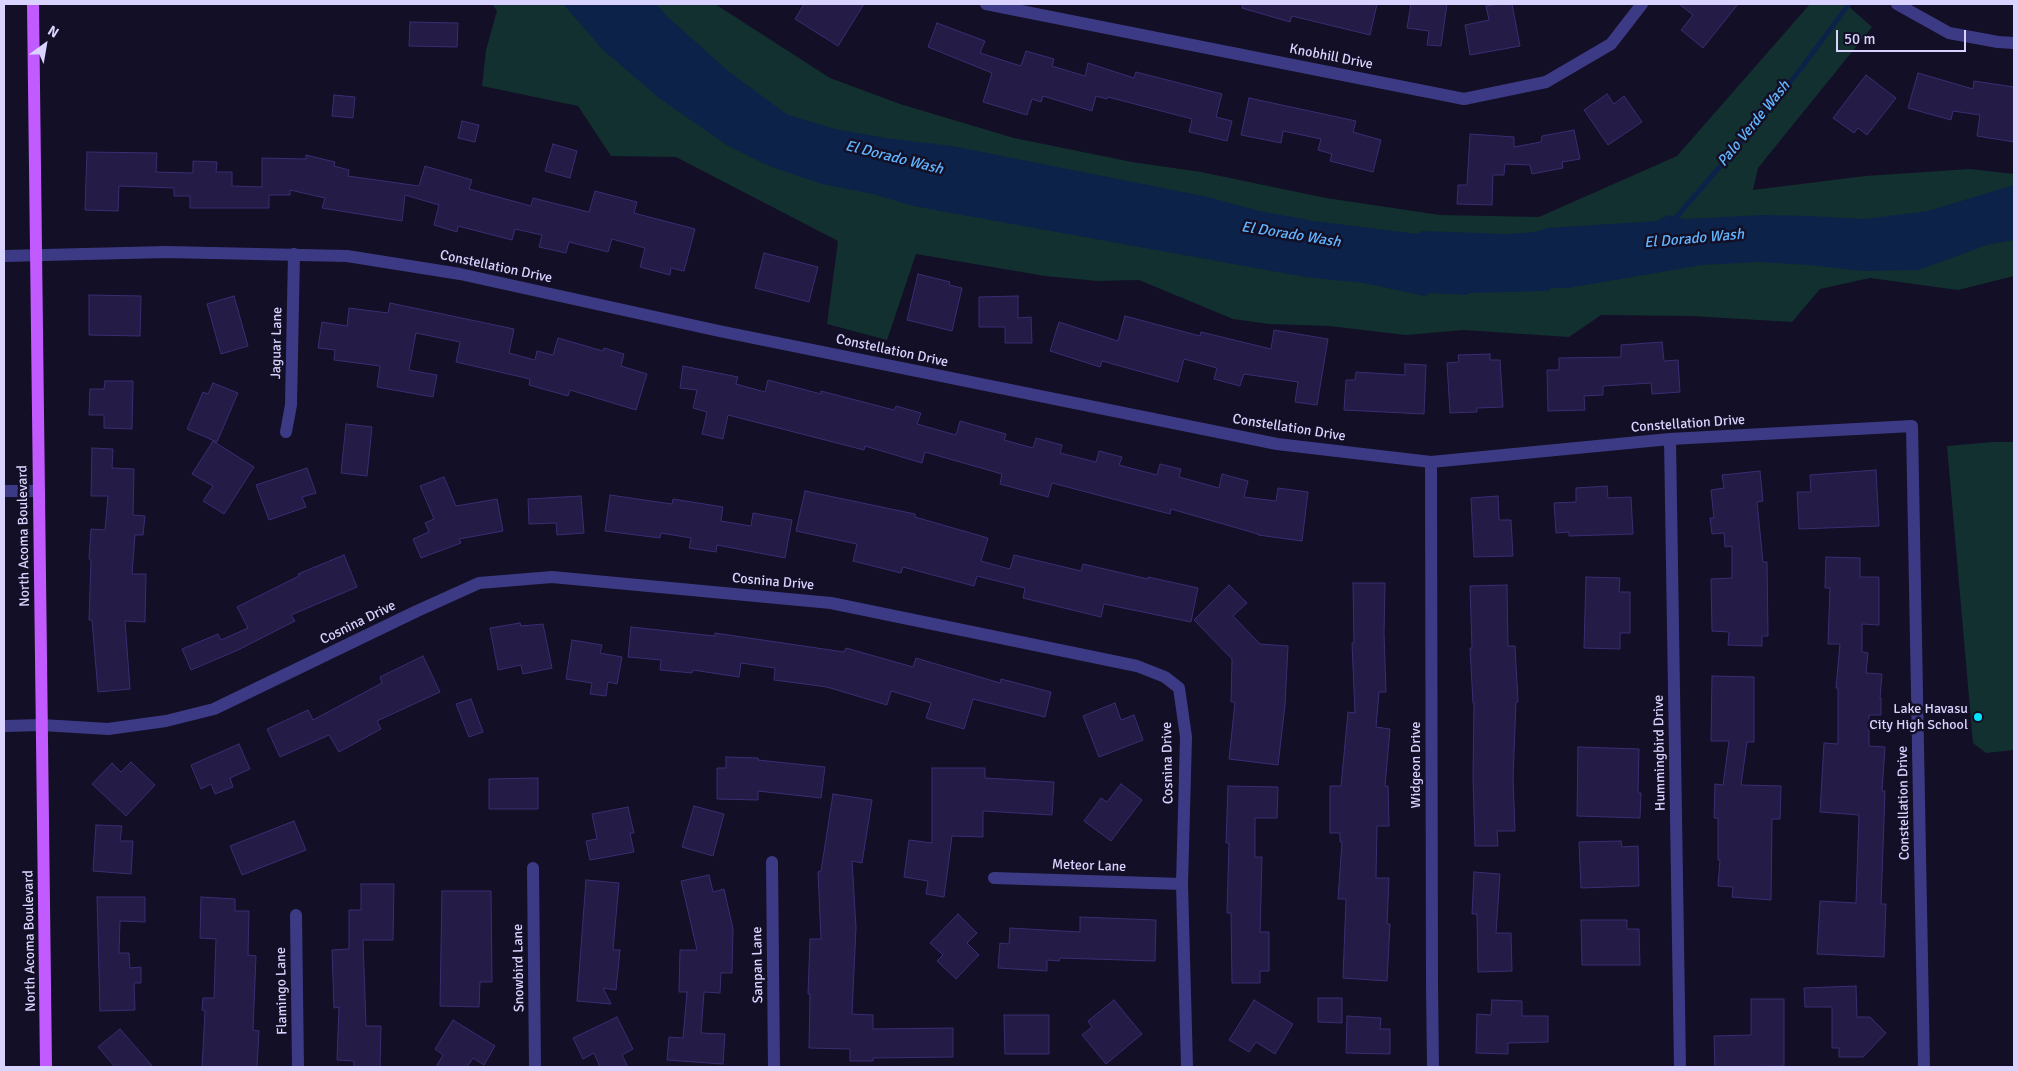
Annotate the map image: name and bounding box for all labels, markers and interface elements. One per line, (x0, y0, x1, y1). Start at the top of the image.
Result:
north arrow (20, 20, 70, 70)
scale bar (1838, 20, 1968, 52)
text: N (45, 22, 62, 42)
text: 50 m (1844, 30, 1875, 48)
street label: Knobhill Drive (1288, 41, 1374, 73)
water label: Palo Verde Wash (1714, 77, 1794, 171)
water label: El Dorado Wash (843, 137, 945, 179)
water label: El Dorado Wash (1240, 218, 1342, 252)
water label: El Dorado Wash (1643, 226, 1745, 252)
street label: Constellation Drive (438, 247, 554, 287)
street label: Jaguar Lane (268, 307, 286, 379)
street label: Constellation Drive (834, 331, 950, 371)
street label: Constellation Drive (1231, 411, 1347, 445)
street label: Constellation Drive (1630, 412, 1746, 436)
street label: North Acoma Boulevard (14, 465, 34, 607)
street label: Cosnina Drive (731, 570, 815, 594)
street label: Cosnina Drive (317, 597, 399, 649)
street label: Hummingbird Drive (1651, 695, 1669, 811)
place label: Lake Havasu City High School (1869, 701, 1968, 734)
marker: Lake Havasu City High School (1972, 711, 1984, 723)
street label: Cosnina Drive (1159, 722, 1177, 804)
street label: Widgeon Drive (1408, 722, 1424, 808)
street label: Constellation Drive (1895, 746, 1913, 860)
street label: Meteor Lane (1051, 856, 1127, 876)
street label: North Acoma Boulevard (20, 870, 40, 1012)
street label: Snowbird Lane (510, 924, 528, 1012)
street label: Sanpan Lane (749, 927, 767, 1003)
street label: Flamingo Lane (273, 947, 291, 1035)

